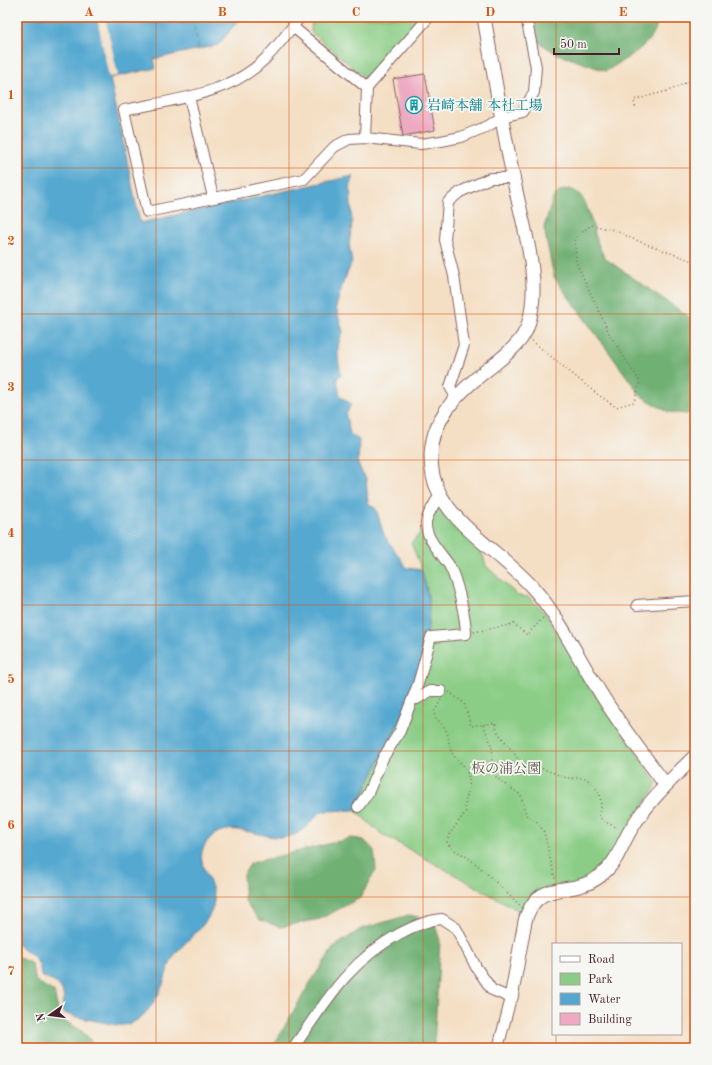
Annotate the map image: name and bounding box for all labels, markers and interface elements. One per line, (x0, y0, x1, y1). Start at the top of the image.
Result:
text: A (84, 6, 94, 19)
text: B (217, 6, 227, 19)
text: C (352, 6, 360, 19)
text: D (485, 6, 495, 19)
text: E (619, 6, 628, 19)
scale bar (554, 30, 619, 56)
text: 50 m (560, 38, 587, 51)
text: 1 (7, 89, 15, 102)
building icon: 岩崎本舗 本社工場 (404, 95, 424, 115)
place label: 岩崎本舗 本社工場 (427, 98, 543, 113)
text: 2 (7, 235, 15, 248)
text: 3 (7, 381, 15, 394)
text: 4 (7, 527, 15, 540)
text: 5 (7, 673, 15, 686)
park label: 板の浦公園 (471, 761, 541, 776)
text: 6 (7, 819, 15, 832)
legend (552, 943, 682, 1035)
text: Road (588, 954, 615, 966)
text: 7 (7, 965, 15, 978)
text: Park (588, 974, 613, 986)
text: Water (588, 994, 621, 1006)
north arrow (30, 995, 70, 1035)
text: N (35, 1011, 48, 1022)
text: Building (588, 1014, 632, 1026)

